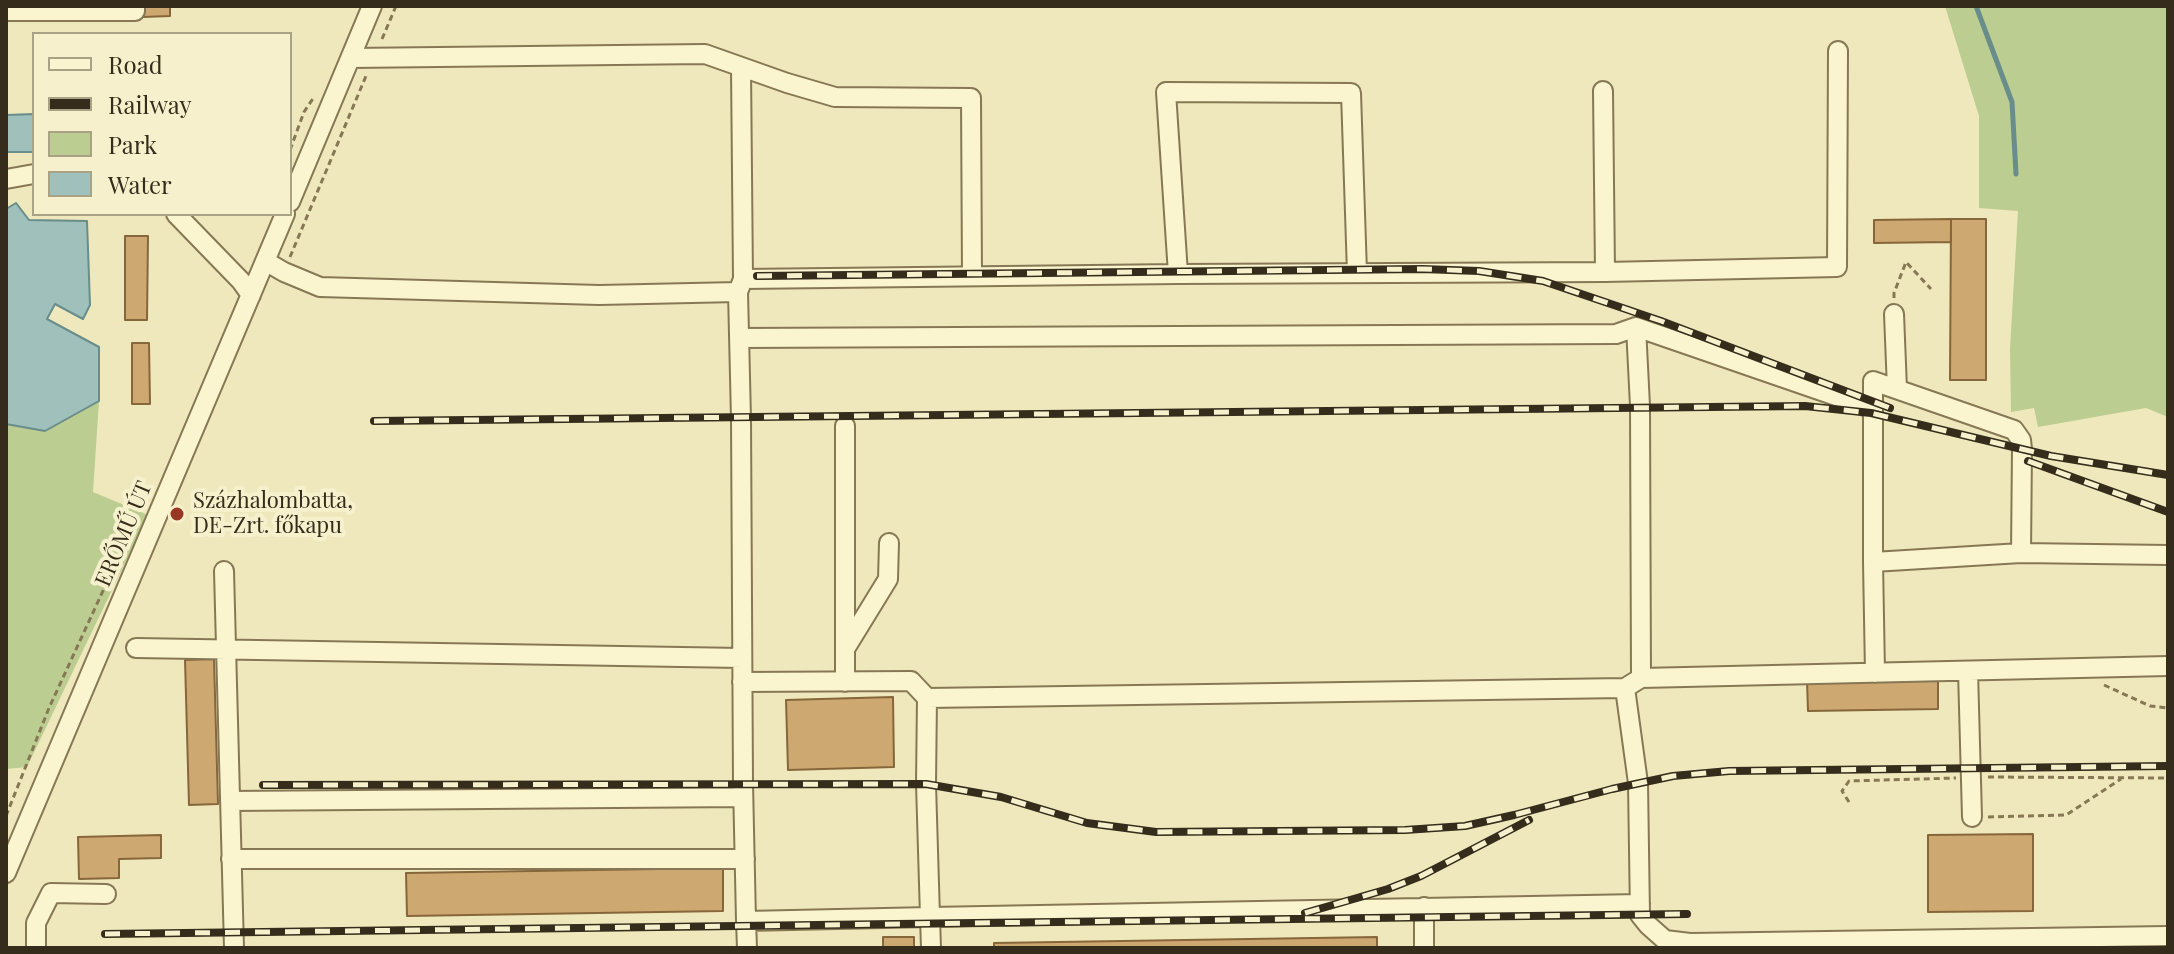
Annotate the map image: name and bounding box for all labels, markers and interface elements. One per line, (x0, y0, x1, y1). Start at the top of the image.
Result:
legend (32, 32, 292, 216)
text: Road (108, 48, 163, 80)
text: Railway (108, 88, 192, 120)
text: Park (108, 128, 157, 160)
text: Water (108, 168, 172, 200)
street label: ERŐMŰ ÚT (90, 477, 158, 591)
place label: Százhalombatta, DE-Zrt. főkapu (193, 488, 353, 540)
marker: Százhalombatta, DE-Zrt. főkapu (168, 505, 186, 523)

